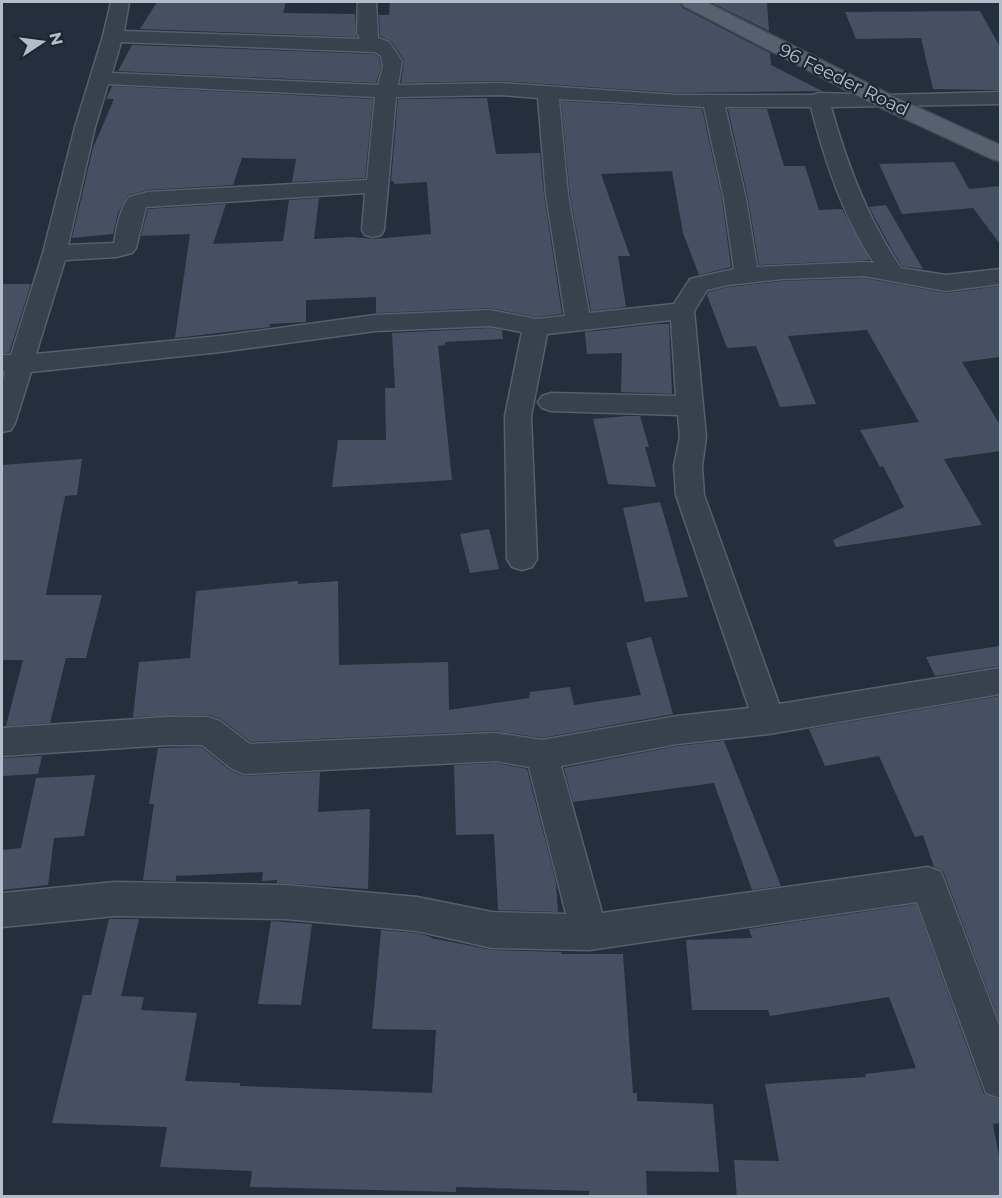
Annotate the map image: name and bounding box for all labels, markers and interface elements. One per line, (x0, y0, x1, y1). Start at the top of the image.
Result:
north arrow (12, 12, 72, 72)
text: N (45, 30, 67, 47)
street label: 96 Feeder Road (776, 39, 912, 121)

